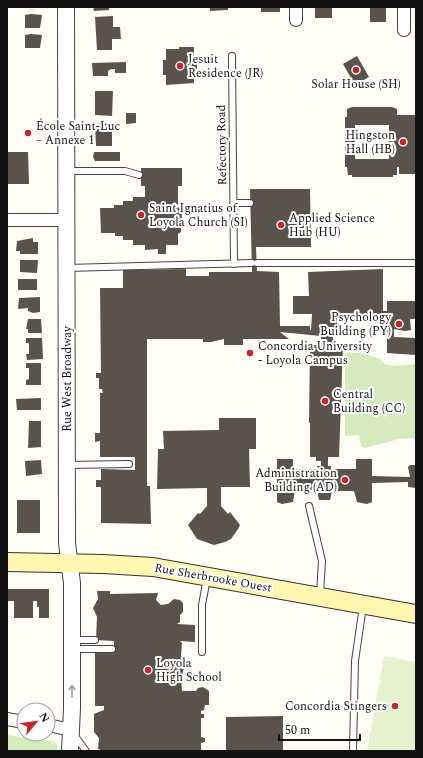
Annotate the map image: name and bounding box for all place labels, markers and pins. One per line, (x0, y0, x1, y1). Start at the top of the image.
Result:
place label: Jesuit Residence (JR) (188, 50, 263, 83)
marker: Jesuit Residence (JR) (175, 61, 185, 71)
marker: Solar House (SH) (351, 65, 361, 75)
place label: Solar House (SH) (311, 75, 401, 94)
place label: École Saint-Luc – Annexe 1 (36, 117, 120, 150)
place label: Hingston Hall (HB) (345, 126, 395, 159)
marker: École Saint-Luc – Annexe 1 (23, 128, 33, 138)
marker: Hingston Hall (HB) (398, 137, 408, 147)
place label: Saint Ignatius of Loyola Church (SI) (149, 199, 248, 232)
place label: Applied Science Hub (HU) (289, 209, 375, 242)
marker: Saint Ignatius of Loyola Church (SI) (136, 210, 146, 220)
marker: Applied Science Hub (HU) (276, 220, 286, 230)
place label: Psychology Building (PY) (320, 308, 392, 341)
marker: Psychology Building (PY) (394, 319, 404, 329)
place label: Concordia University - Loyola Campus (258, 337, 373, 370)
marker: Concordia University - Loyola Campus (245, 348, 255, 358)
place label: Central Building (CC) (333, 385, 405, 418)
marker: Central Building (CC) (320, 396, 330, 406)
place label: Administration Building (AD) (255, 464, 337, 497)
marker: Administration Building (AD) (340, 475, 350, 485)
place label: Loyola High School (156, 654, 222, 687)
marker: Loyola High School (143, 665, 153, 675)
place label: Concordia Stingers (285, 697, 387, 716)
marker: Concordia Stingers (390, 701, 400, 711)

